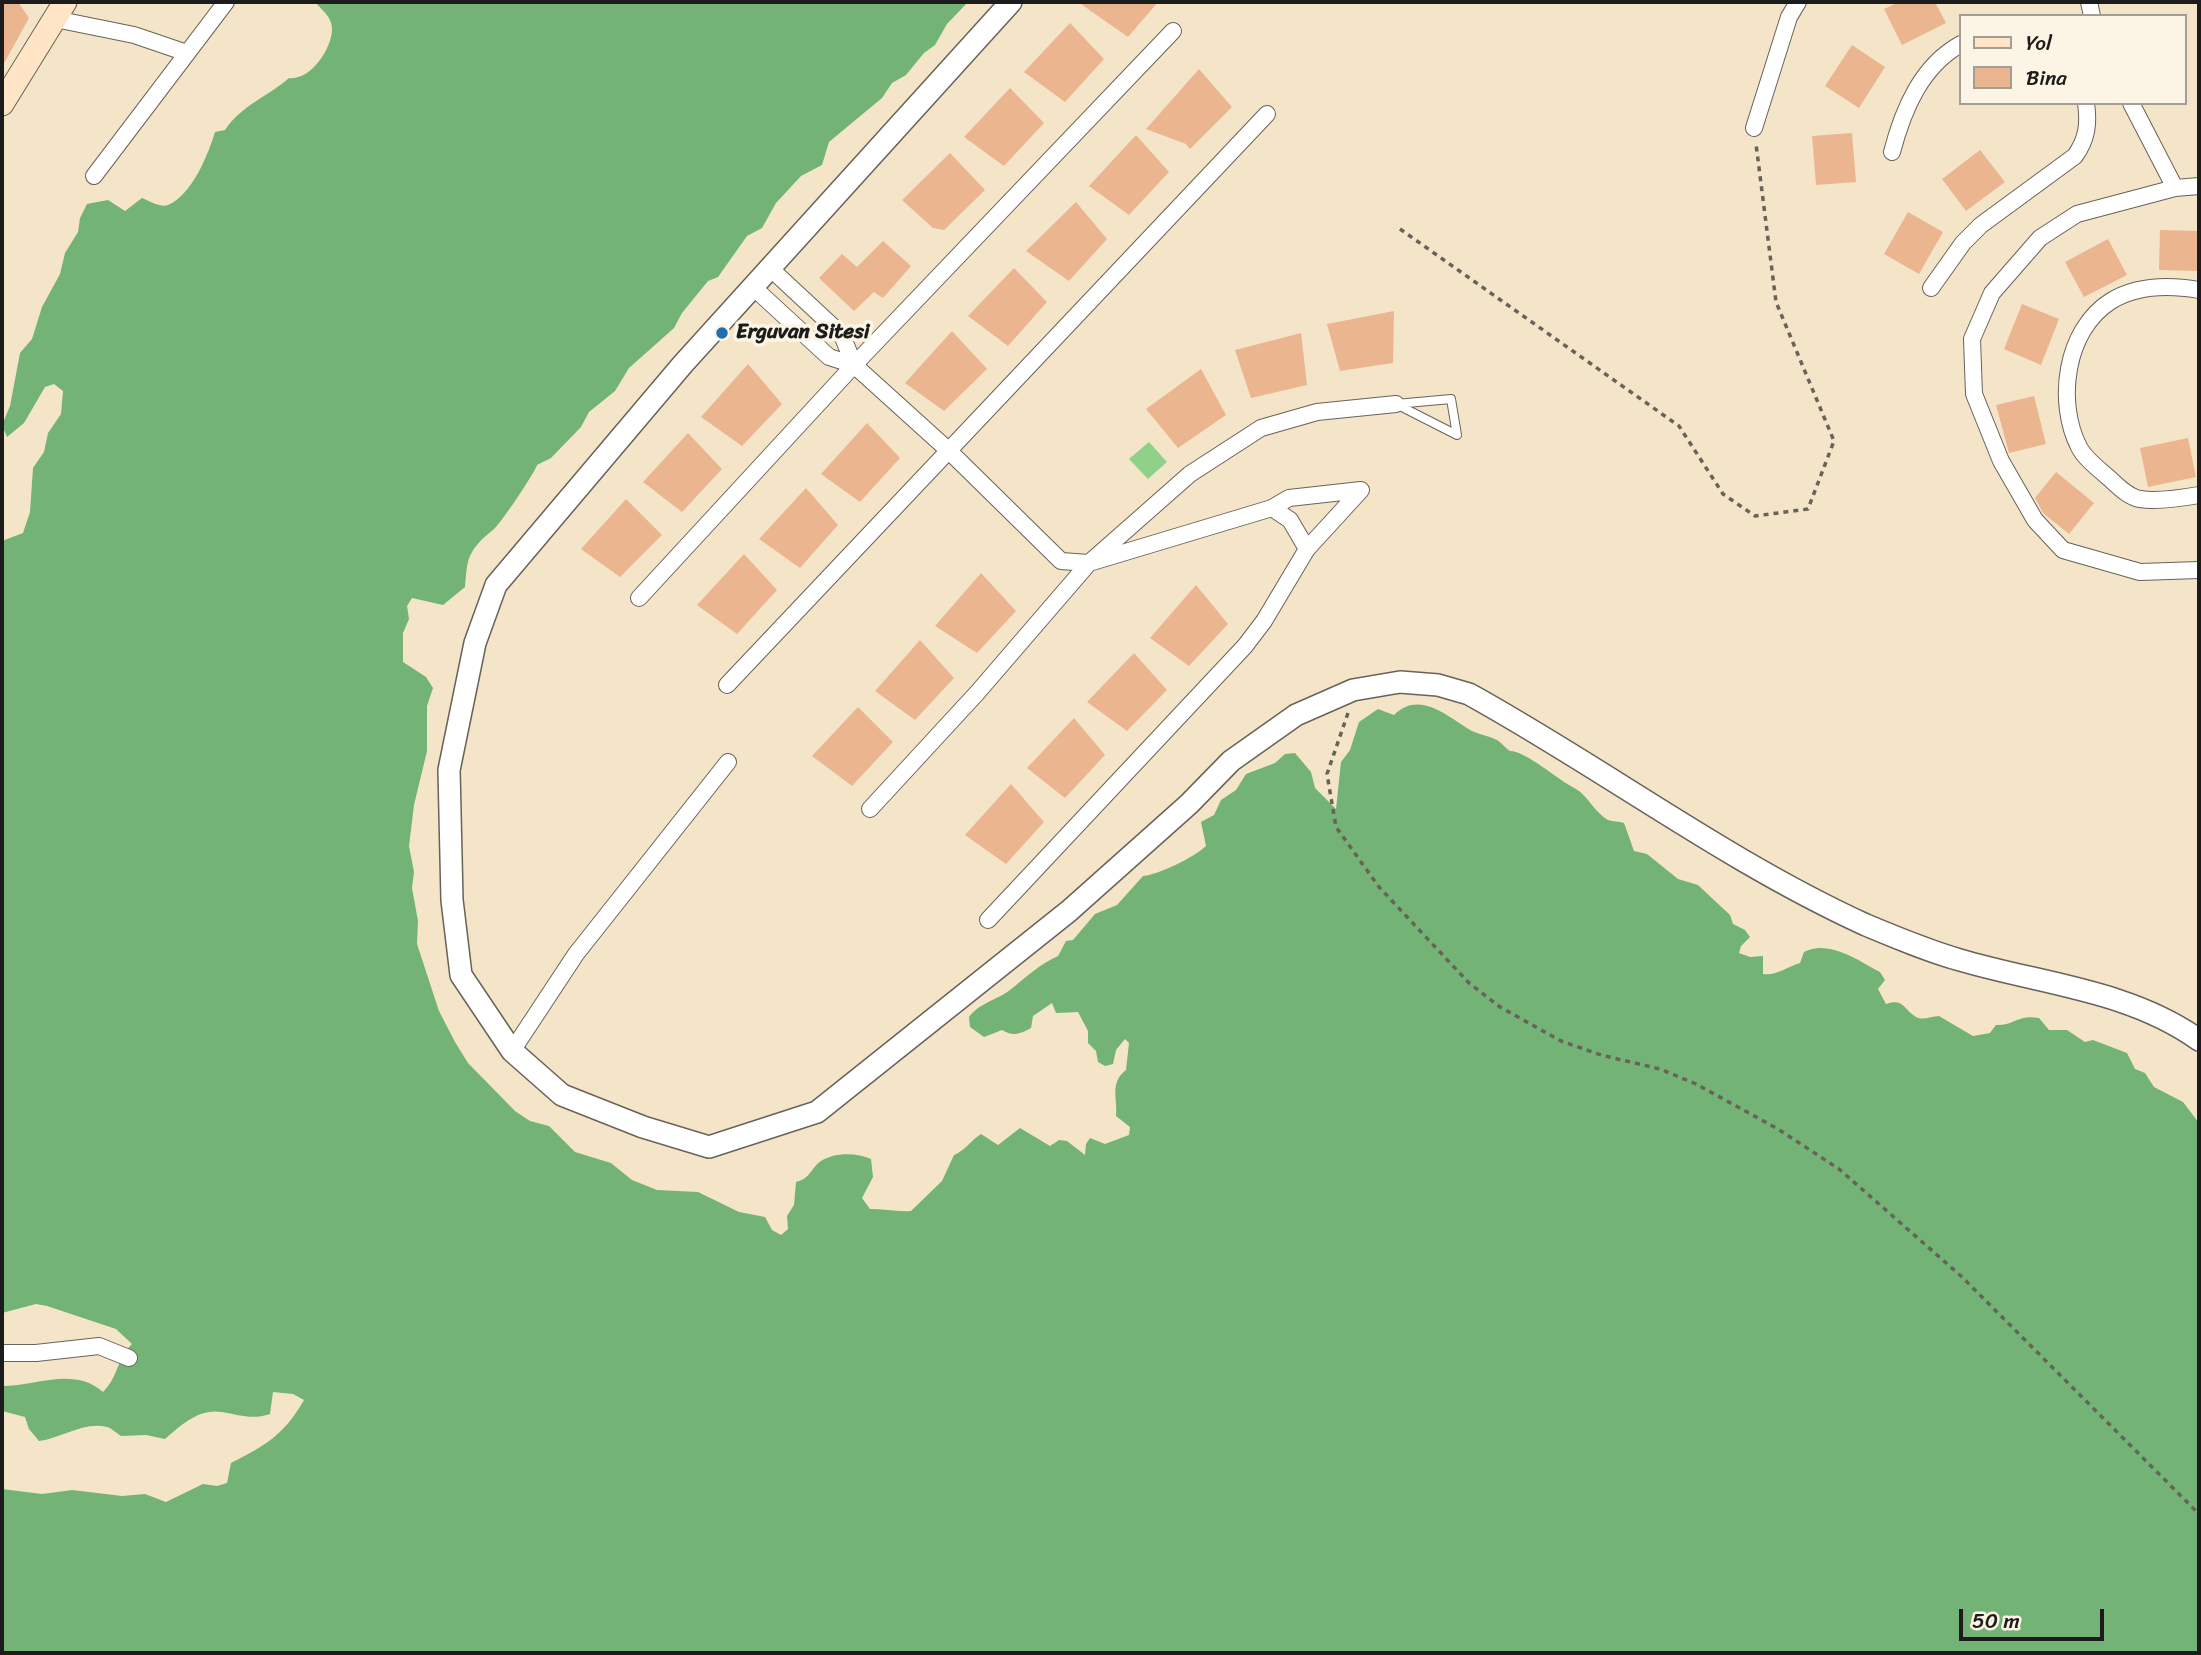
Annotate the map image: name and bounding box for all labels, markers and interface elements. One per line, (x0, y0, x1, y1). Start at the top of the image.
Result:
legend (1960, 14, 2187, 105)
text: Yol (2026, 24, 2052, 62)
text: Bina (2026, 59, 2067, 97)
place label: Erguvan Sitesi (736, 320, 870, 346)
marker: Erguvan Sitesi (714, 325, 730, 341)
scale bar (1963, 1596, 2108, 1640)
text: 50 m (1972, 1602, 2020, 1640)

